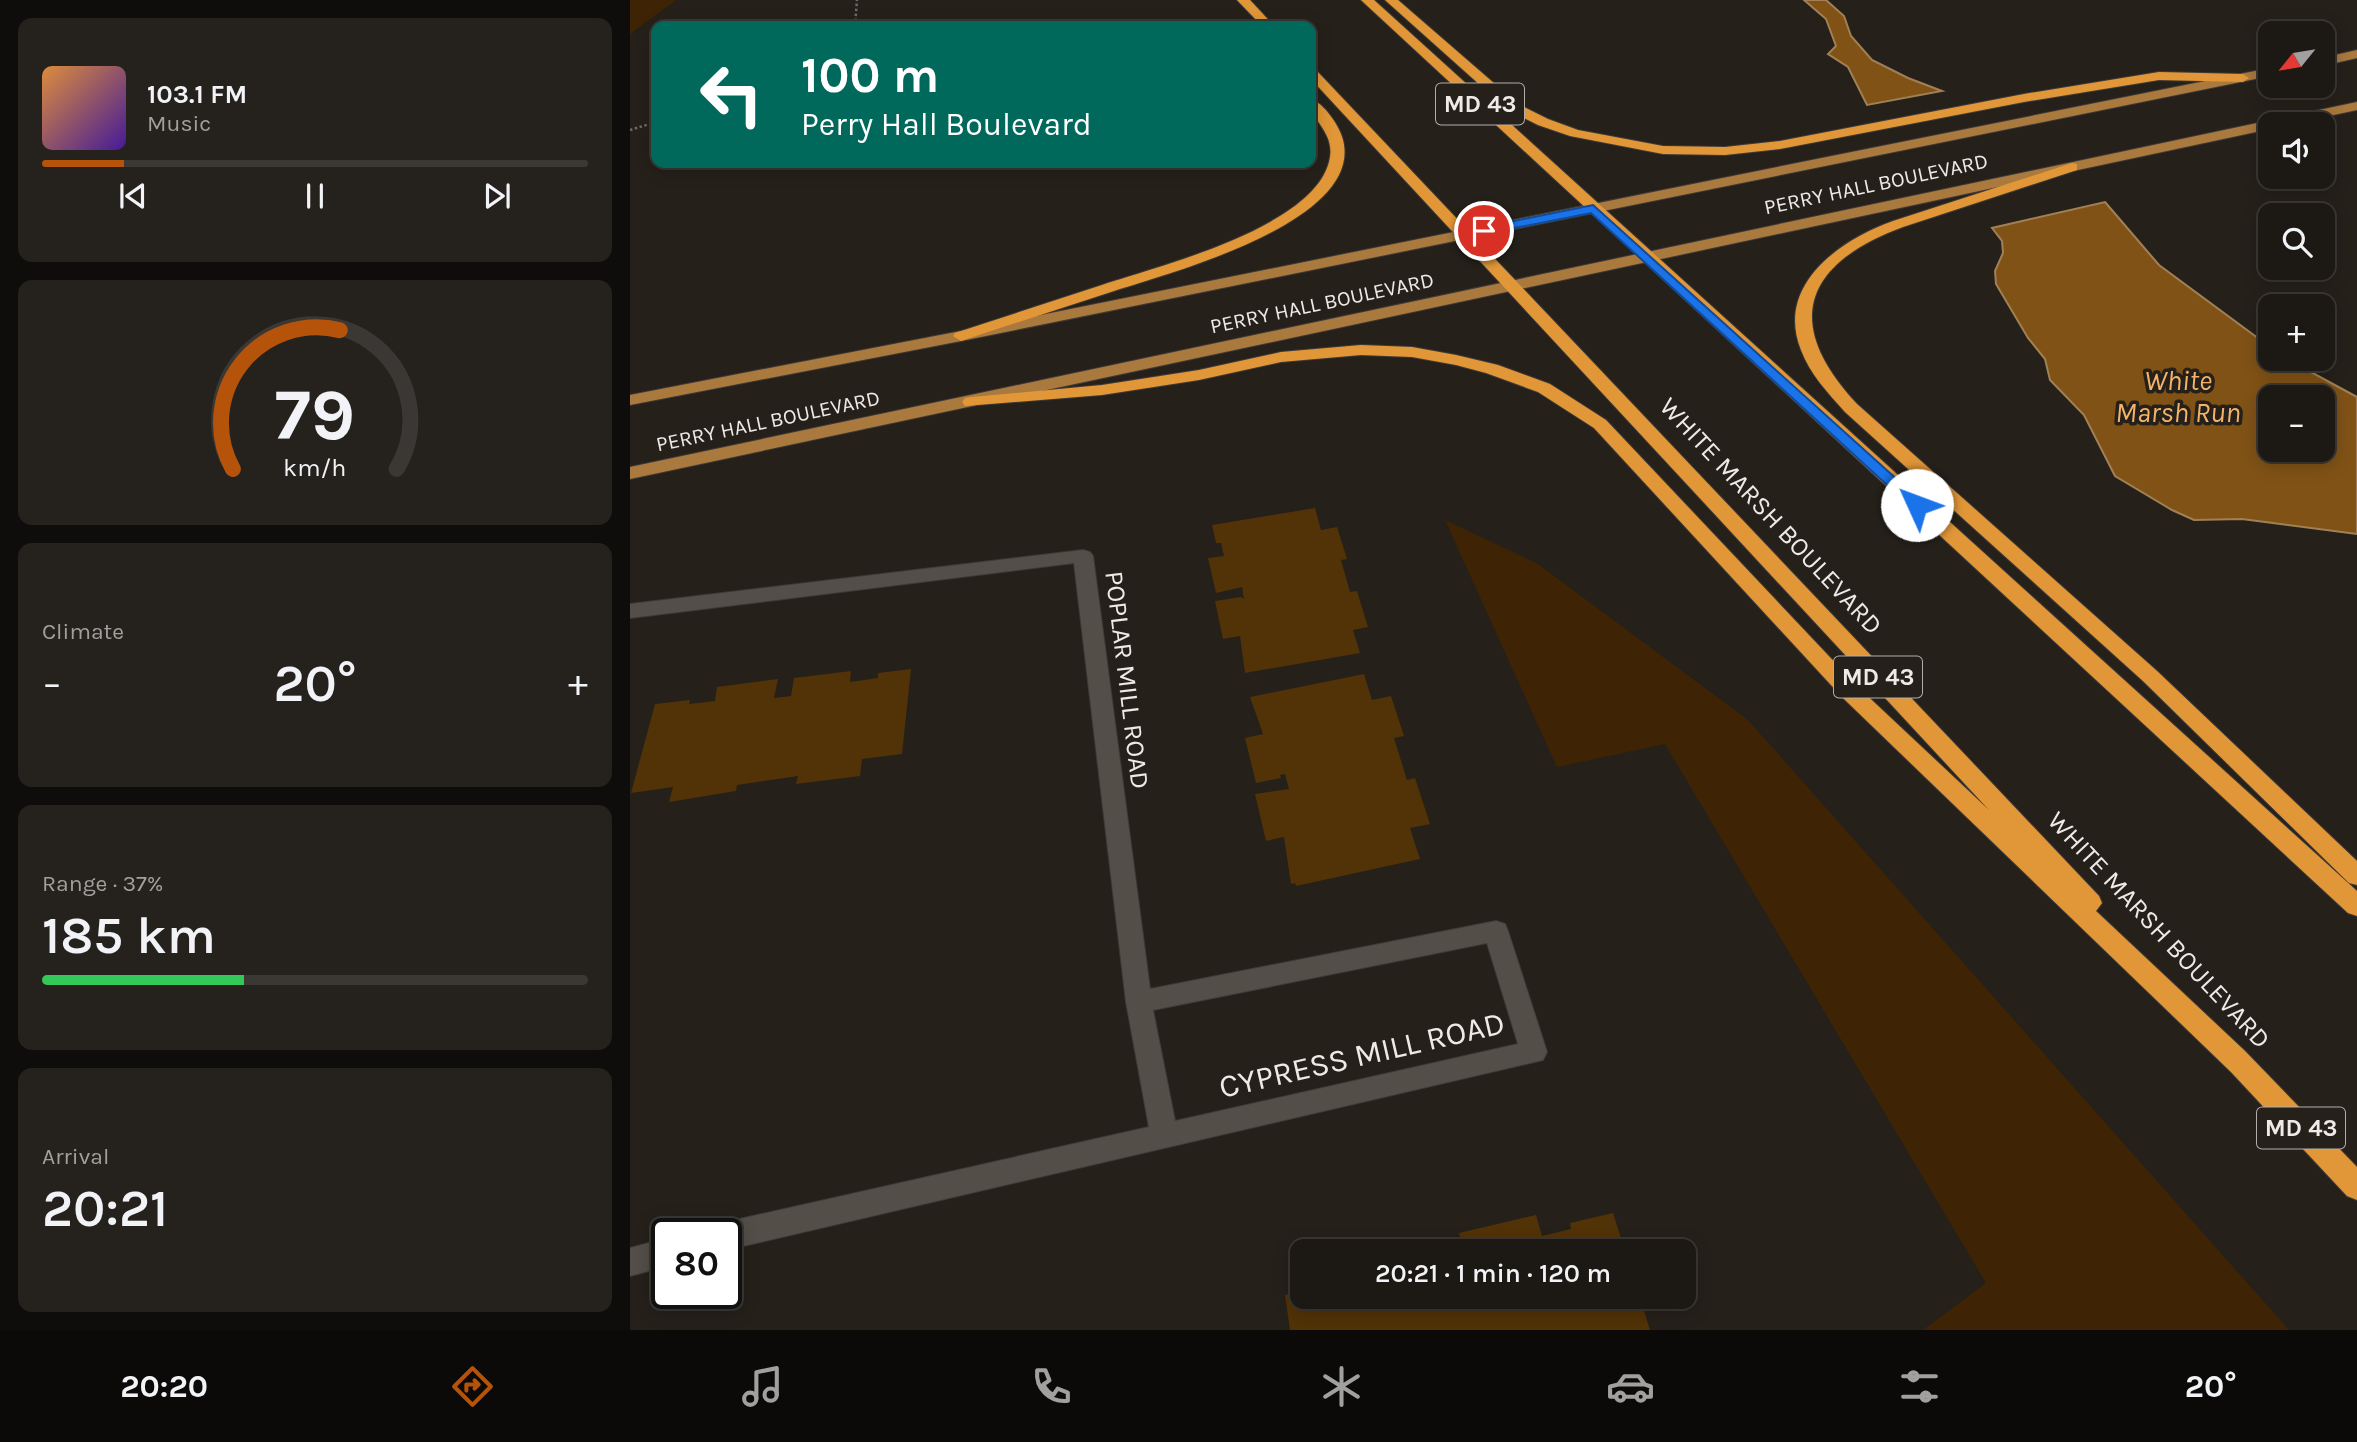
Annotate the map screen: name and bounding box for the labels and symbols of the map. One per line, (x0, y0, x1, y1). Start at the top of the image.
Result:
north arrow (2258, 21, 2334, 98)
road number: MD 43 (1436, 84, 1524, 124)
street label: PERRY HALL BOULEVARD (1762, 149, 1990, 219)
pin (1454, 201, 1514, 261)
street label: PERRY HALL BOULEVARD (1208, 268, 1436, 338)
water label: White Marsh Run (2115, 364, 2241, 429)
street label: PERRY HALL BOULEVARD (654, 386, 882, 456)
street label: WHITE MARSH BOULEVARD (1653, 391, 1889, 641)
position arrow (1880, 468, 1954, 542)
street label: POPLAR MILL ROAD (1098, 569, 1156, 791)
road number: MD 43 (1834, 656, 1922, 698)
street label: WHITE MARSH BOULEVARD (2041, 805, 2277, 1055)
street label: CYPRESS MILL ROAD (1216, 1004, 1508, 1106)
road number: MD 43 (2257, 1108, 2345, 1148)
speed limit sign: 80 (651, 1218, 742, 1309)

